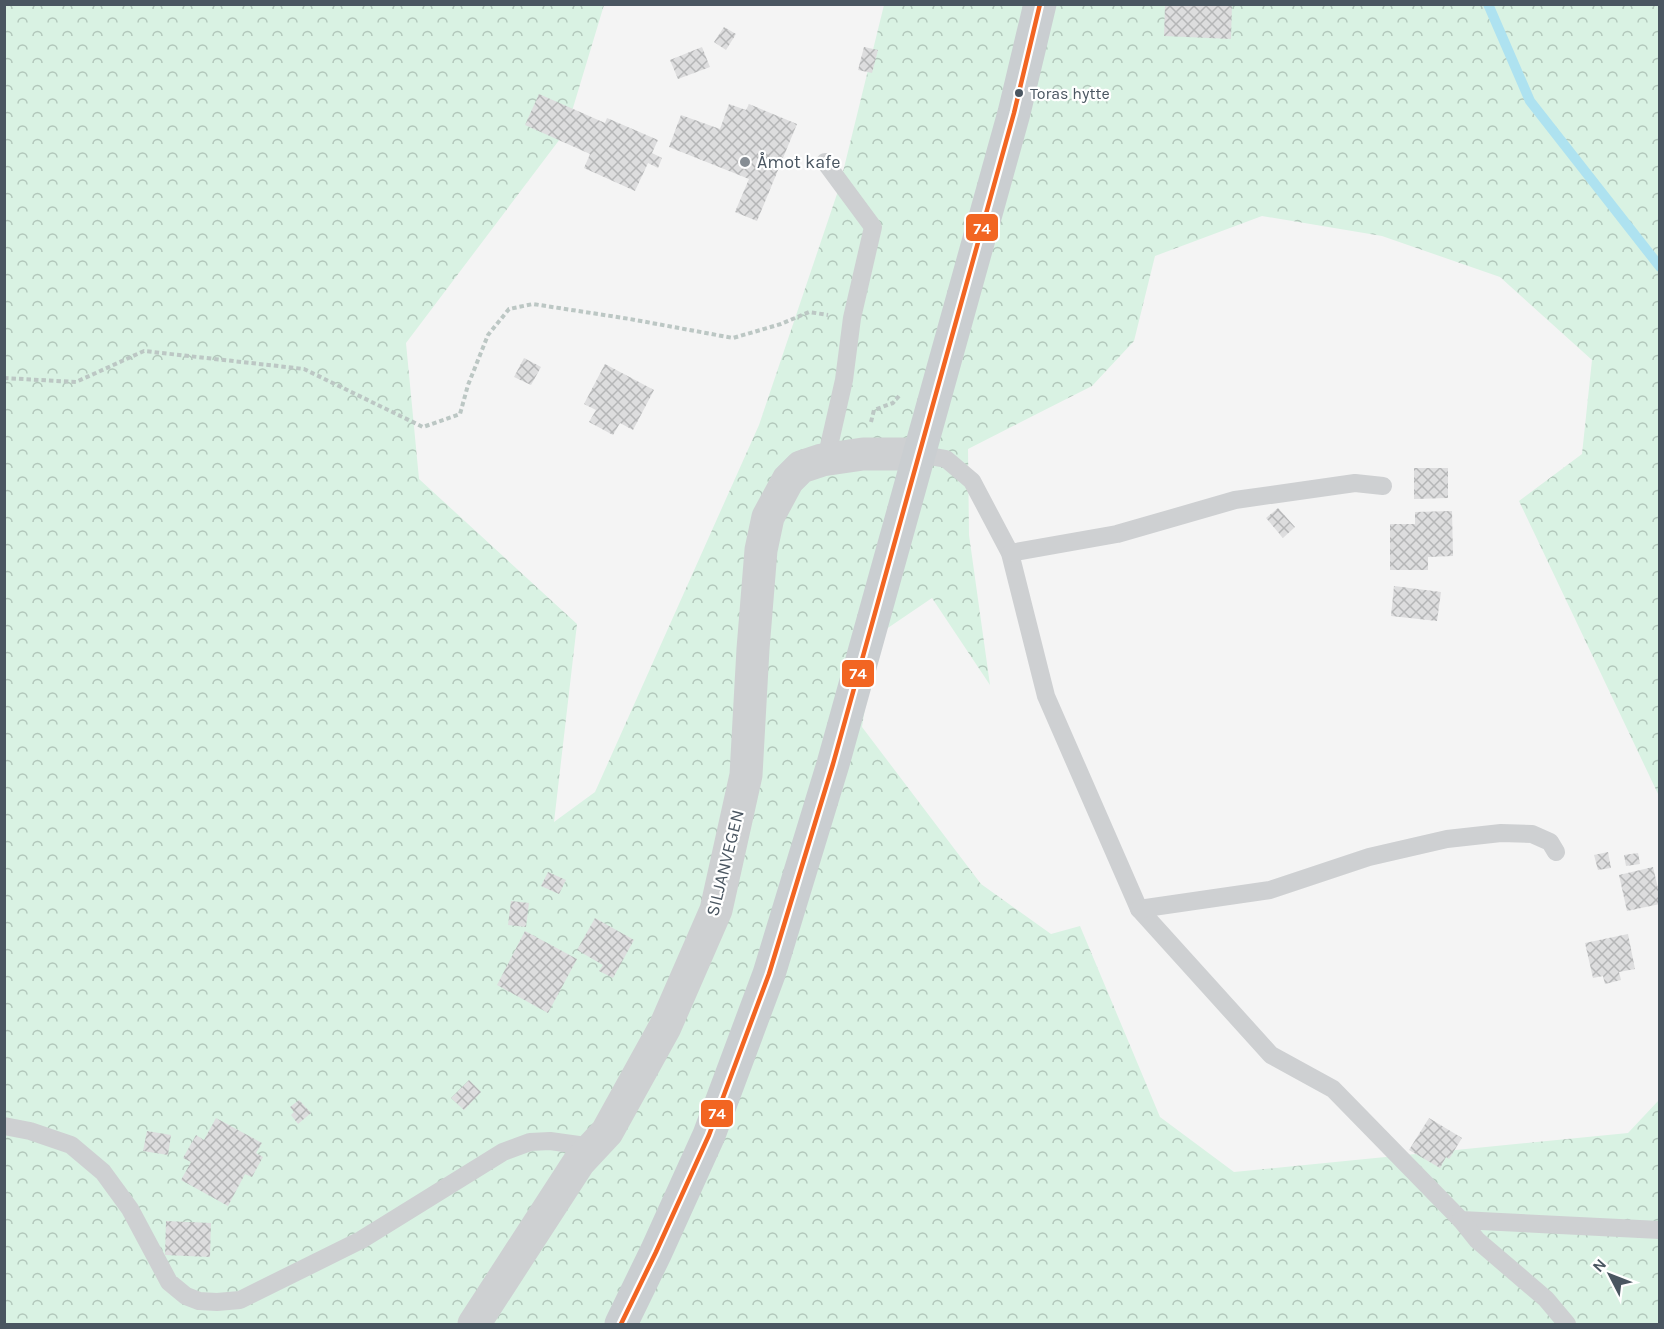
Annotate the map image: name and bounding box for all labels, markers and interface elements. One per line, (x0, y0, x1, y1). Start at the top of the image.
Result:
place label: Toras hytte (1030, 84, 1110, 103)
marker: Toras hytte (1013, 87, 1025, 99)
place label: Åmot kafe (757, 151, 841, 173)
marker: Åmot kafe (738, 155, 752, 169)
line badge: 74 (965, 213, 999, 242)
text: 74 (973, 219, 991, 238)
line badge: 74 (841, 659, 875, 688)
text: 74 (849, 664, 867, 683)
street label: SILJANVEGEN (701, 808, 749, 918)
line badge: 74 (700, 1099, 734, 1128)
text: 74 (708, 1104, 726, 1123)
north arrow (1580, 1245, 1640, 1305)
text: N (1588, 1255, 1610, 1276)

